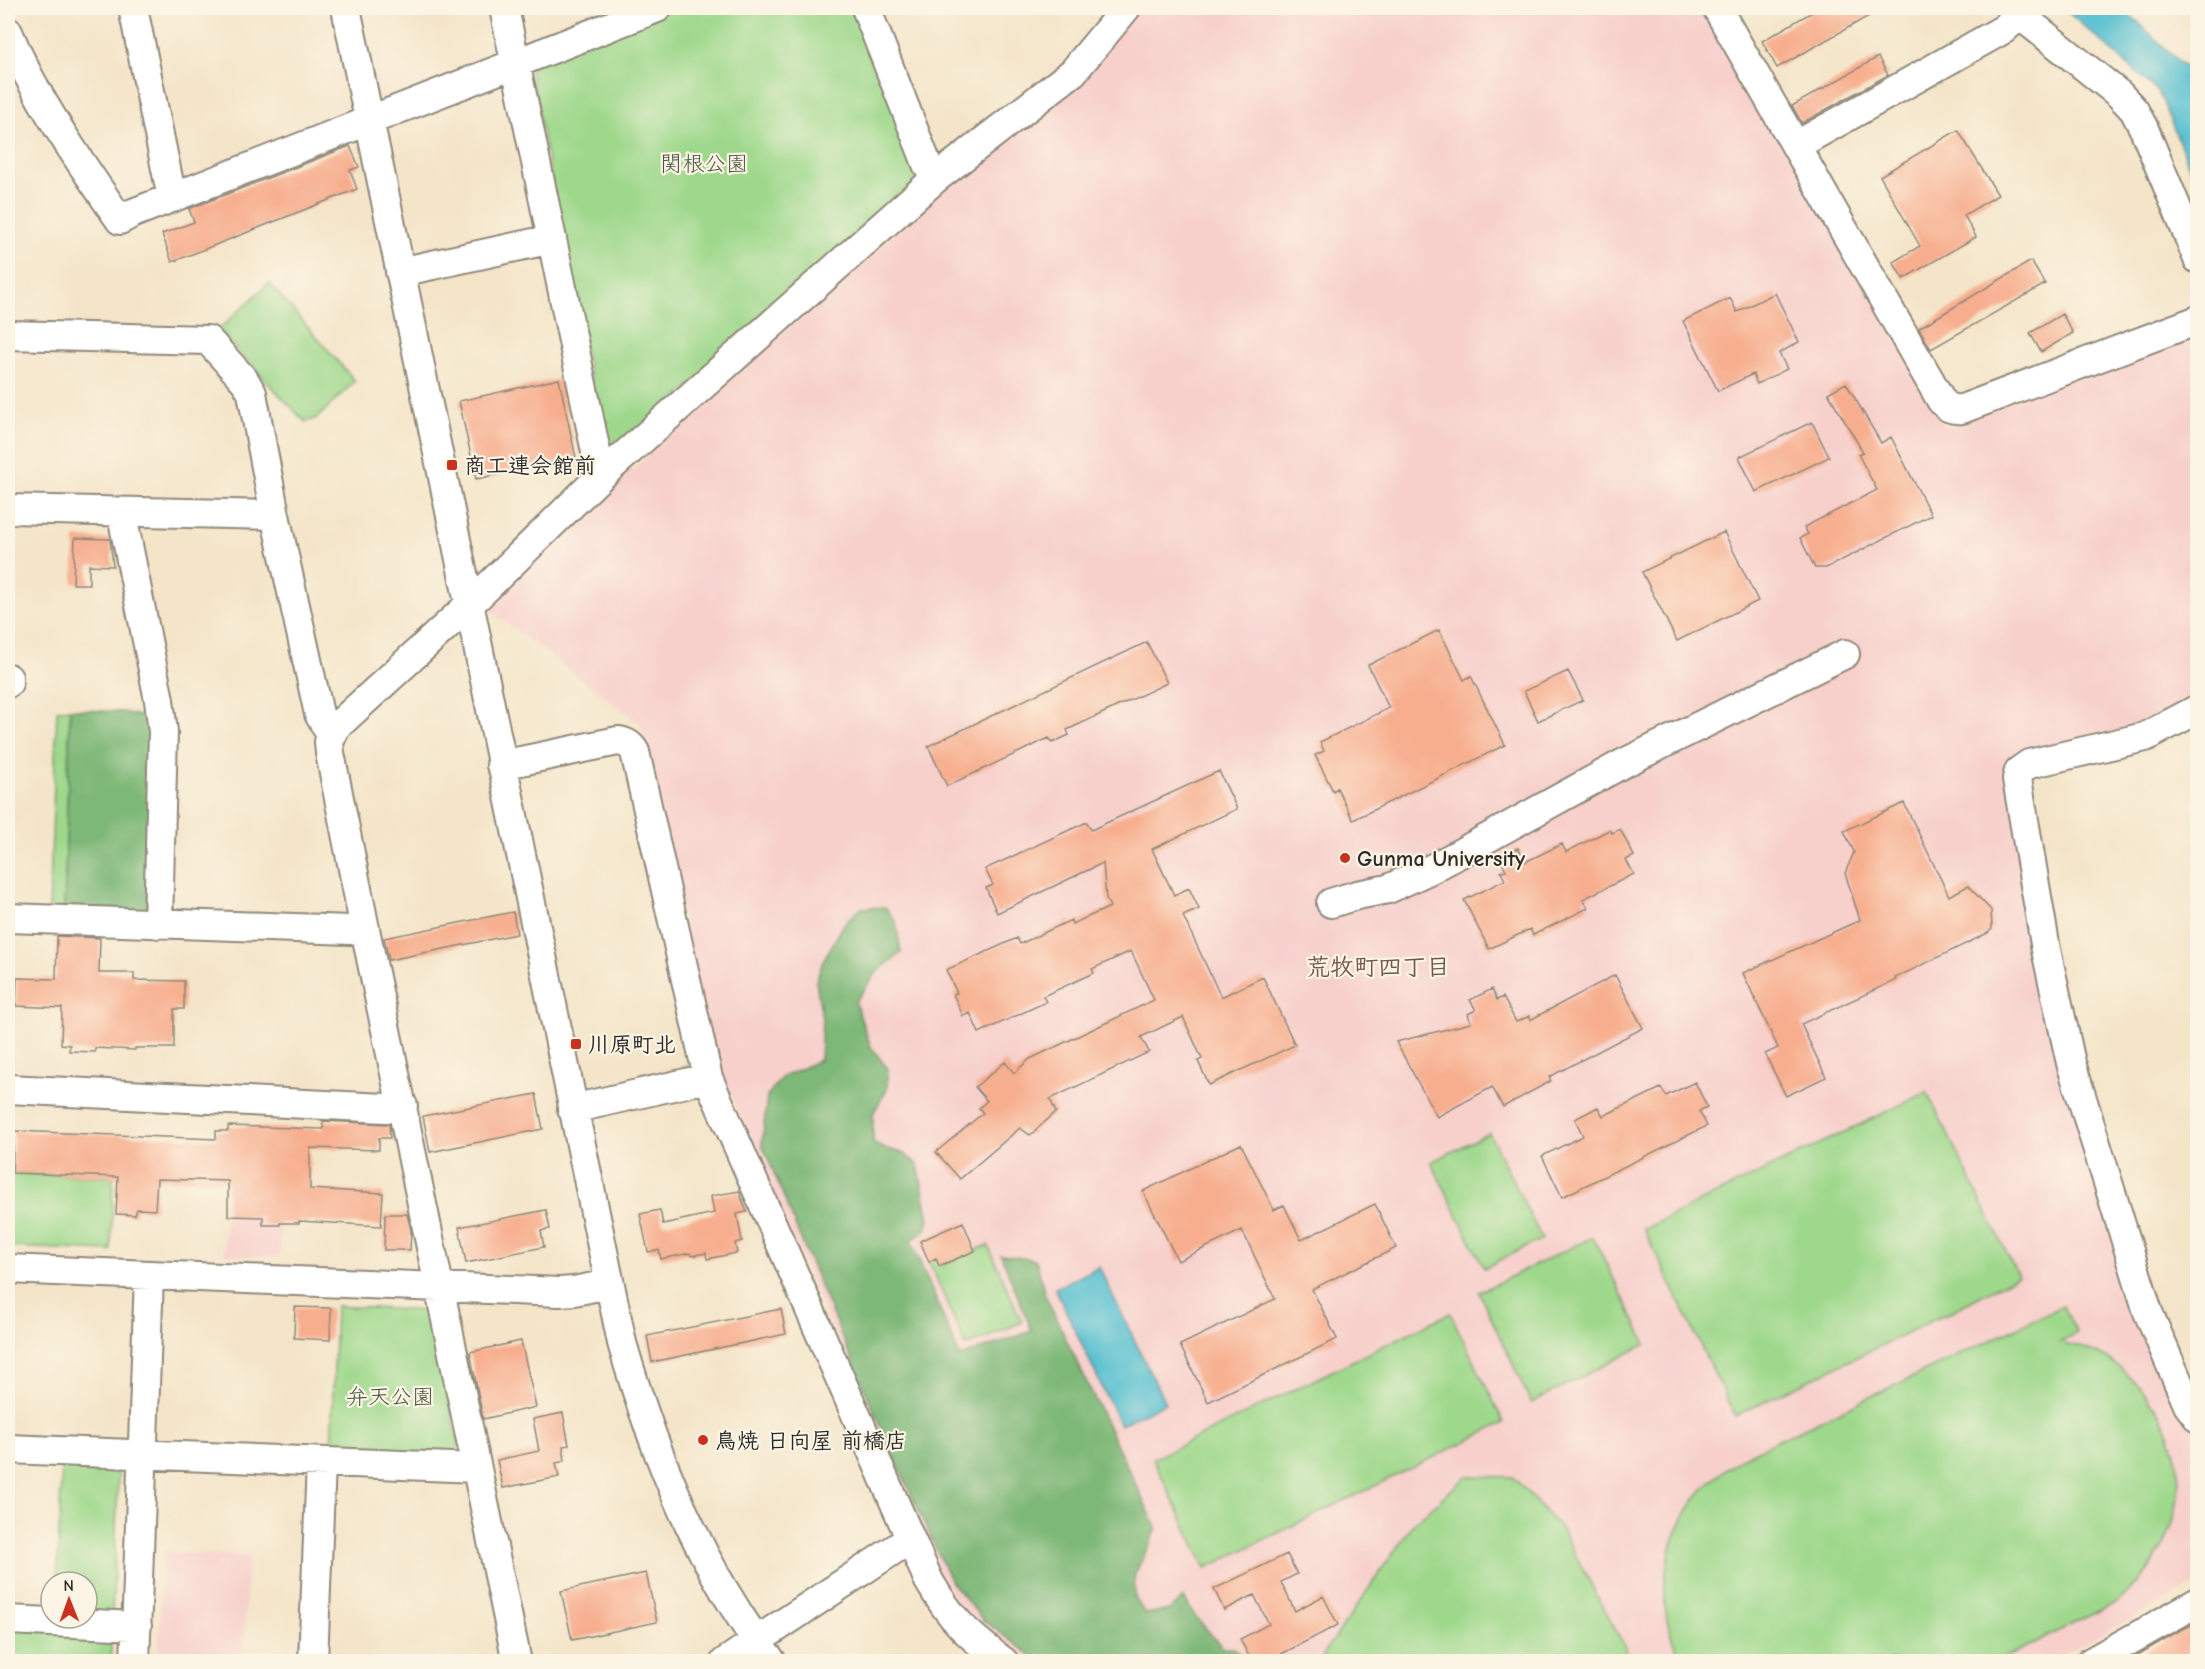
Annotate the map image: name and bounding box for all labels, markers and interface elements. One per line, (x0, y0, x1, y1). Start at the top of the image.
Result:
park label: 関根公園 (660, 151, 748, 177)
place label: 商工連会館前 (464, 453, 596, 479)
marker: 商工連会館前 (445, 458, 459, 472)
place label: Gunma University (1357, 846, 1526, 872)
marker: Gunma University (1338, 851, 1352, 865)
district label: 荒牧町四丁目 (1306, 953, 1450, 981)
place label: 川原町北 (588, 1032, 676, 1058)
marker: 川原町北 (569, 1037, 583, 1051)
park label: 弁天公園 (346, 1384, 434, 1410)
place label: 鳥焼 日向屋 前橋店 (715, 1428, 907, 1454)
marker: 鳥焼 日向屋 前橋店 (696, 1433, 710, 1447)
north arrow (39, 1570, 99, 1630)
text: N (63, 1577, 74, 1595)

